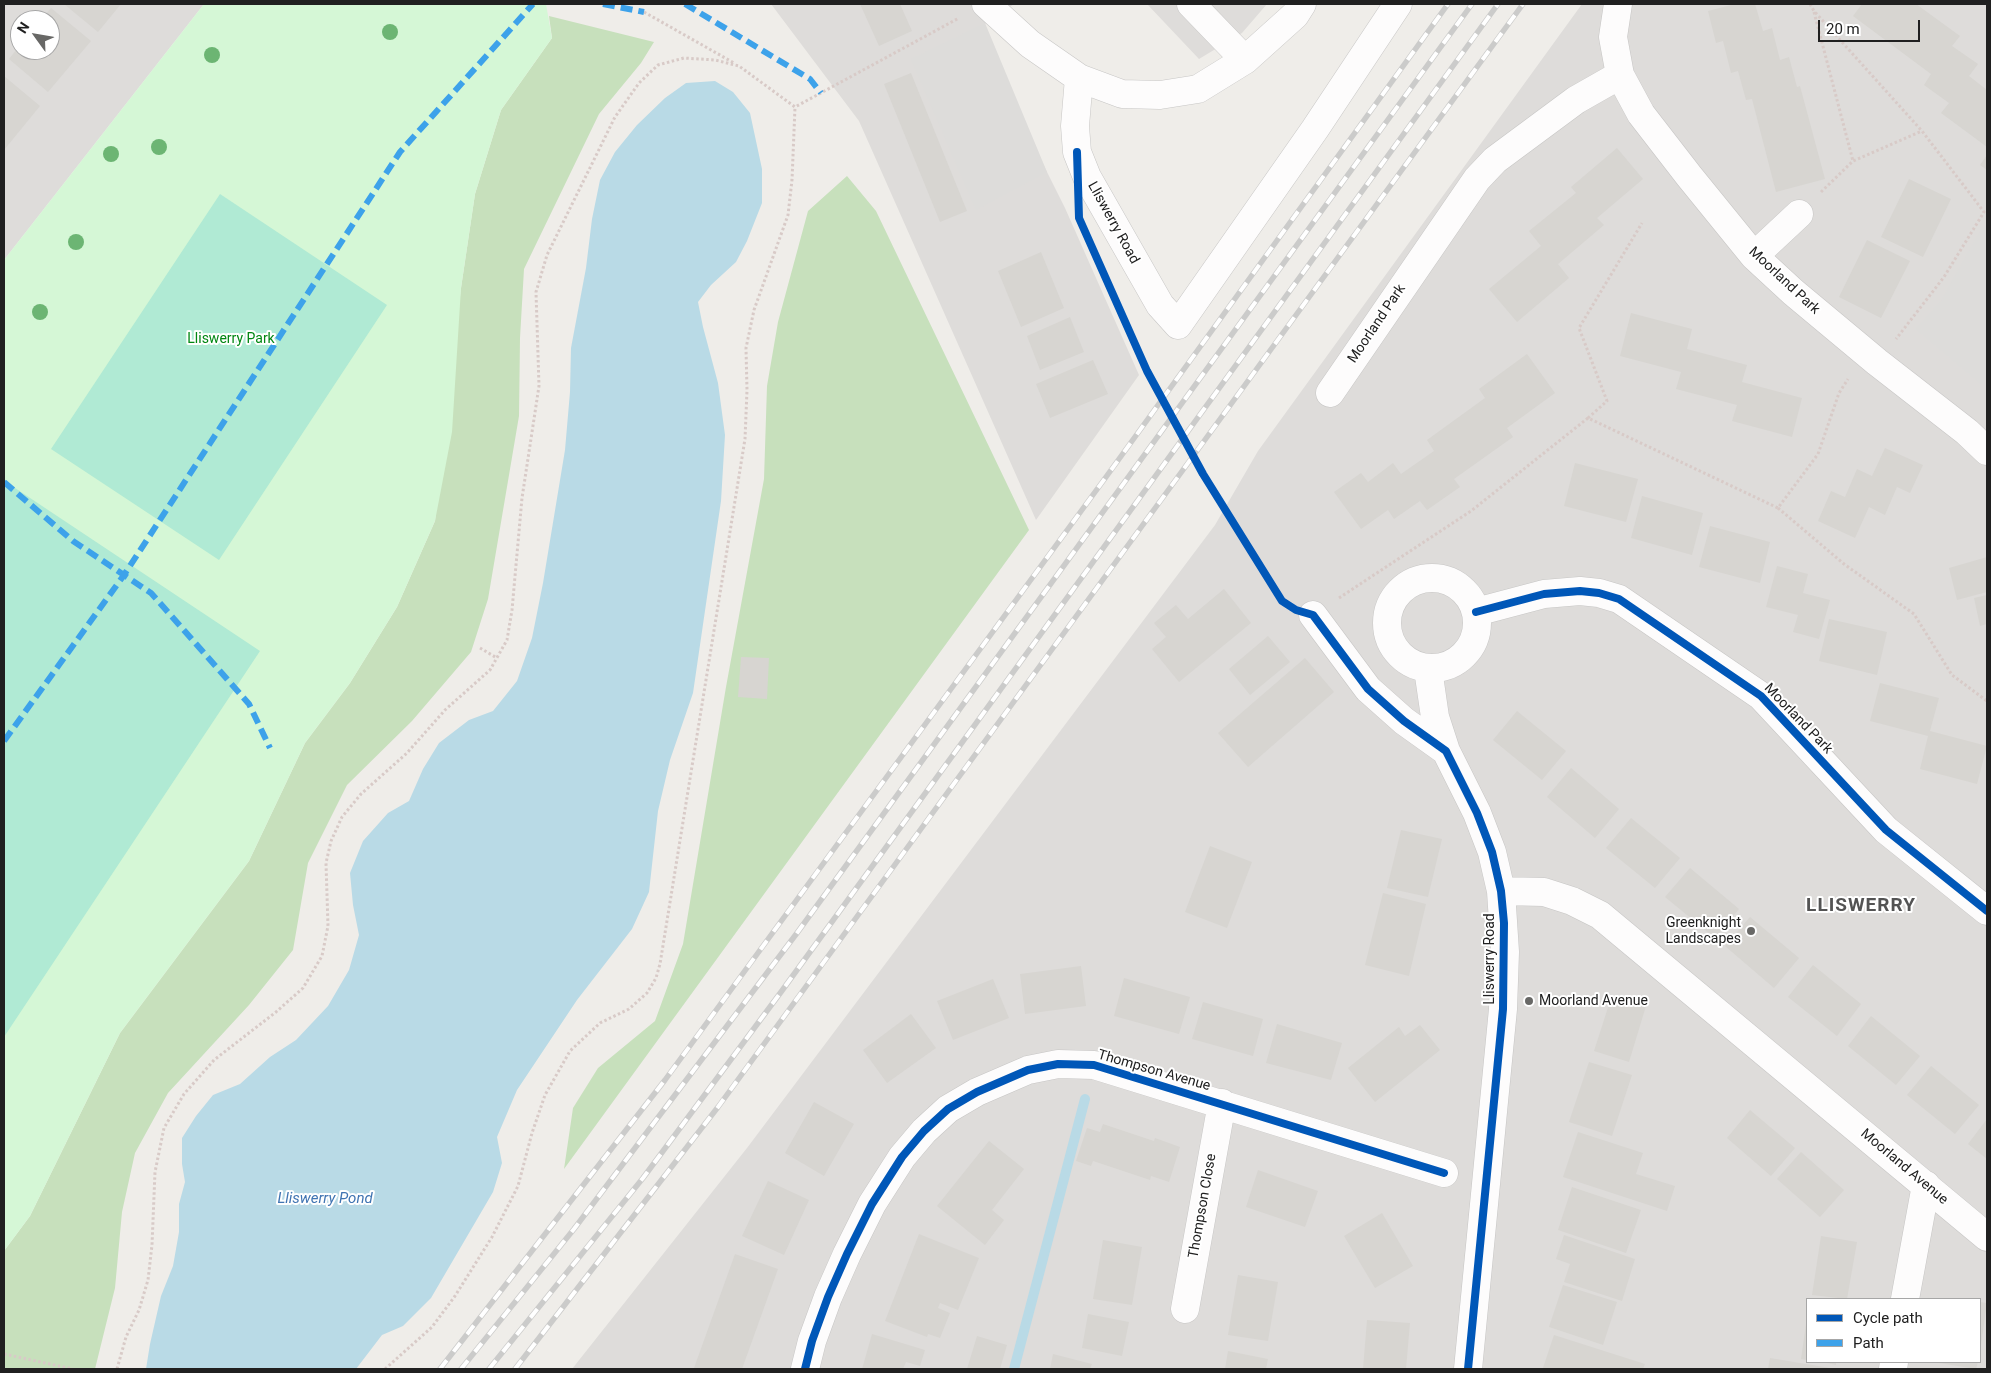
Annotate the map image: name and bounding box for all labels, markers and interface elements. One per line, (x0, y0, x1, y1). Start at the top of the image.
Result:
north arrow (10, 10, 60, 60)
scale bar (1821, 10, 1924, 42)
text: N (14, 19, 33, 36)
text: 20 m (1826, 20, 1860, 38)
street label: Lliswerry Road (1084, 179, 1142, 267)
street label: Moorland Park (1745, 244, 1823, 318)
street label: Moorland Park (1345, 281, 1409, 367)
park label: Lliswerry Park (187, 331, 275, 347)
street label: Moorland Park (1760, 680, 1836, 758)
district label: LLISWERRY (1805, 895, 1917, 917)
street label: Lliswerry Road (1482, 913, 1498, 1005)
place label: Greenknight Landscapes (1666, 915, 1741, 948)
marker: Greenknight Landscapes (1745, 925, 1757, 937)
place label: Moorland Avenue (1539, 993, 1648, 1009)
marker: Moorland Avenue (1523, 995, 1535, 1007)
street label: Thompson Avenue (1096, 1047, 1212, 1095)
street label: Moorland Avenue (1857, 1126, 1951, 1208)
street label: Thompson Close (1186, 1152, 1220, 1260)
water label: Lliswerry Pond (277, 1190, 373, 1208)
legend (1806, 1298, 1981, 1363)
text: Cycle path (1853, 1309, 1923, 1327)
text: Path (1853, 1334, 1884, 1352)

